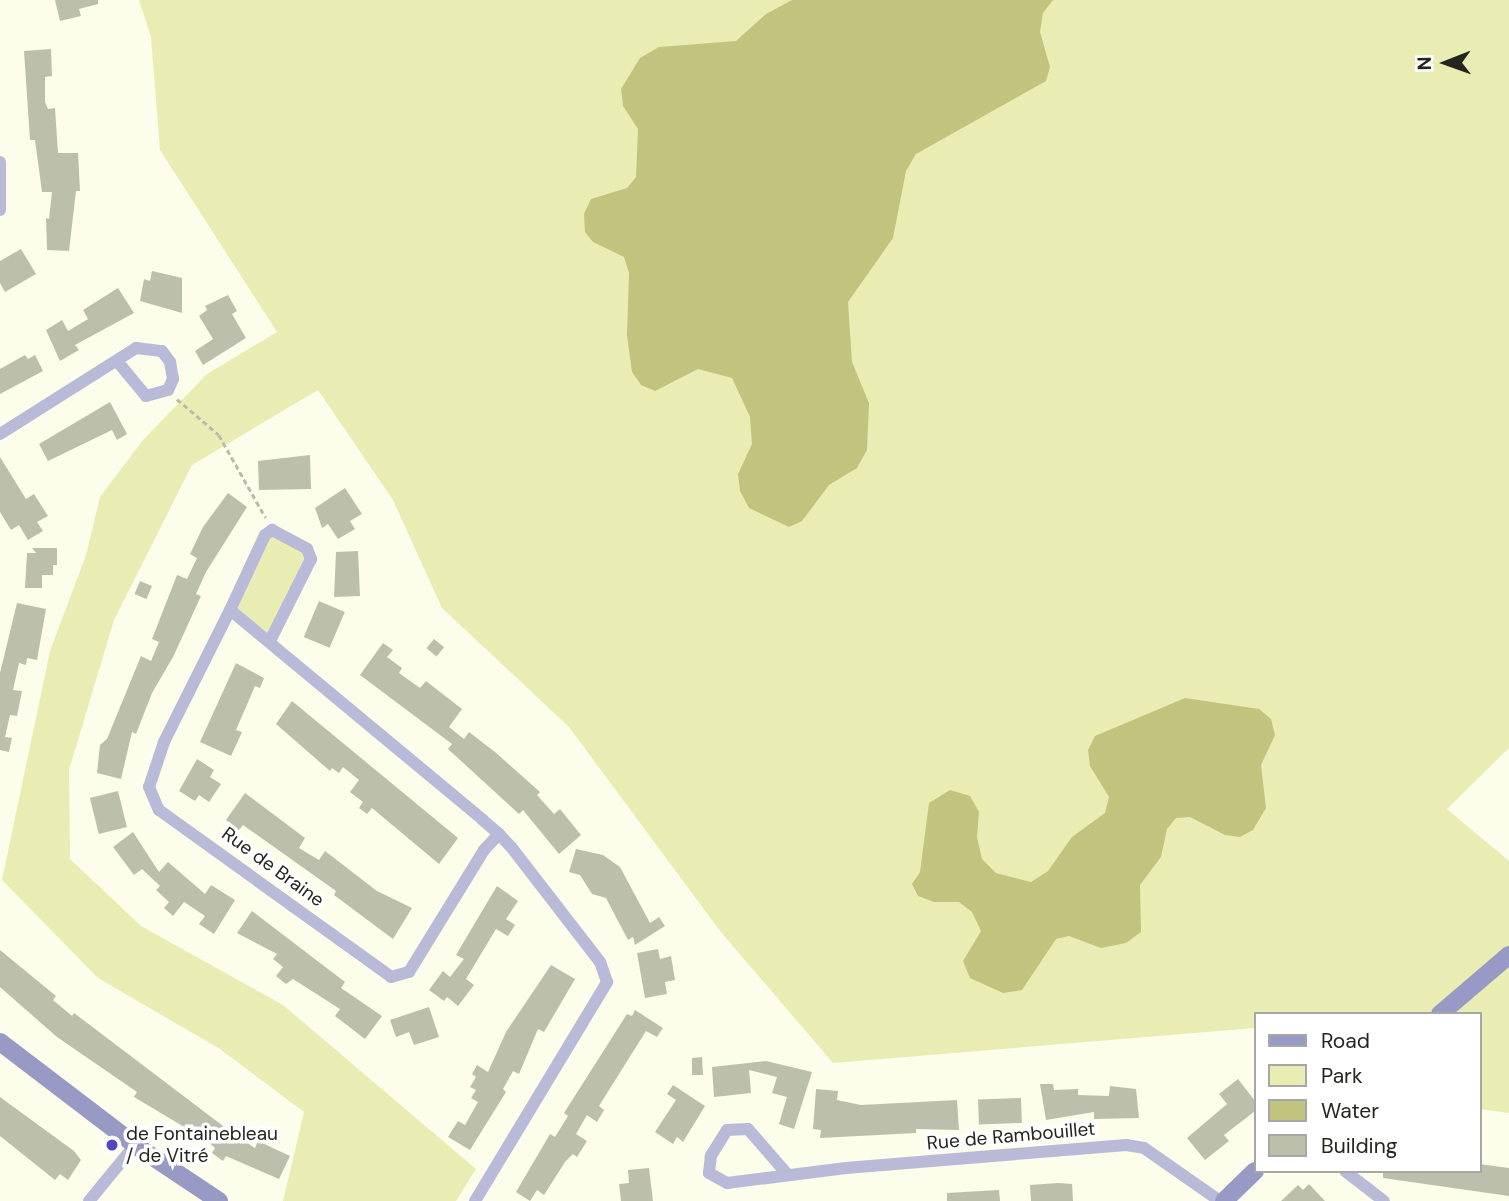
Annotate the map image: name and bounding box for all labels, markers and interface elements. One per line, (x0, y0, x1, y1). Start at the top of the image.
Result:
north arrow (1411, 28, 1481, 98)
text: N (1412, 56, 1437, 71)
street label: Rue de Braine (217, 822, 329, 912)
legend (1254, 1012, 1481, 1173)
text: Road (1321, 1027, 1370, 1055)
text: Park (1321, 1062, 1362, 1090)
text: Water (1321, 1097, 1379, 1125)
street label: Rue de Rambouillet (926, 1117, 1096, 1155)
place label: de Fontainebleau / de Vitré (126, 1123, 278, 1167)
text: Building (1321, 1132, 1397, 1160)
marker: de Fontainebleau / de Vitré (104, 1137, 120, 1153)

